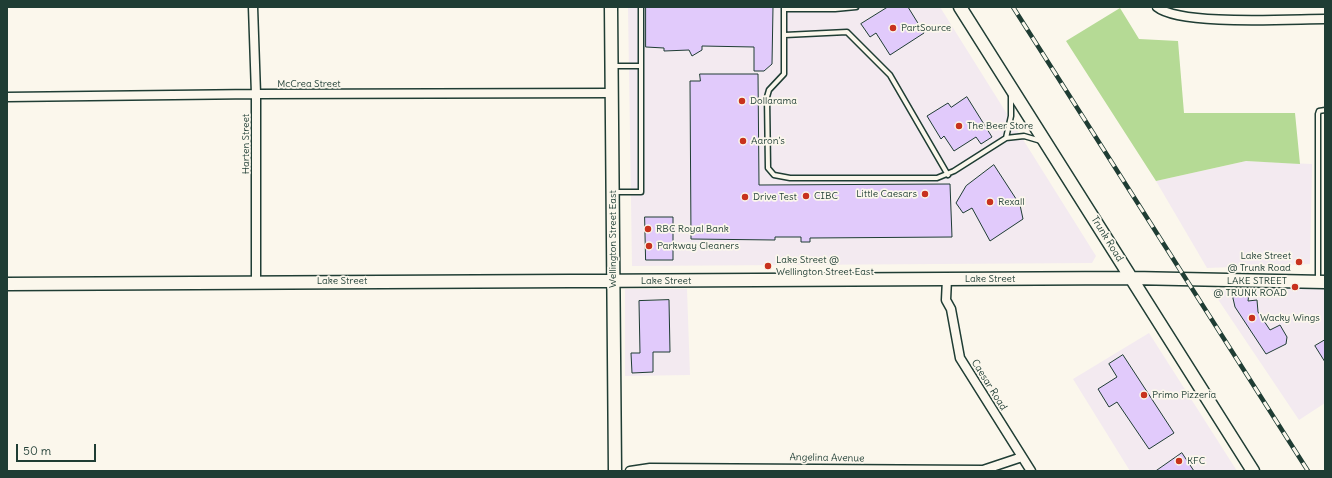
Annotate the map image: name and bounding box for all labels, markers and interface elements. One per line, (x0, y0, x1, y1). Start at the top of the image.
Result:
place label: PartSource (901, 22, 951, 34)
marker: PartSource (888, 23, 898, 33)
street label: McCrea Street (277, 78, 341, 90)
place label: Dollarama (750, 95, 797, 107)
marker: Dollarama (737, 96, 747, 106)
street label: Harten Street (240, 114, 252, 174)
place label: The Beer Store (967, 120, 1033, 132)
marker: The Beer Store (954, 121, 964, 131)
place label: Aaron's (751, 135, 785, 147)
marker: Aaron's (738, 136, 748, 146)
place label: Little Caesars (856, 188, 917, 200)
marker: Little Caesars (920, 189, 930, 199)
street label: Wellington Street East (607, 190, 619, 288)
place label: CIBC (814, 190, 838, 202)
place label: Drive Test (753, 191, 797, 203)
marker: CIBC (801, 191, 811, 201)
marker: Drive Test (740, 192, 750, 202)
place label: Rexall (998, 196, 1024, 208)
marker: Rexall (985, 197, 995, 207)
street label: Trunk Road (1088, 214, 1126, 264)
place label: RBC Royal Bank (656, 223, 729, 235)
marker: RBC Royal Bank (643, 224, 653, 234)
place label: Parkway Cleaners (657, 240, 739, 252)
marker: Parkway Cleaners (644, 241, 654, 251)
place label: Lake Street @ Trunk Road (1227, 250, 1291, 274)
place label: Lake Street @ Wellington Street East (776, 254, 874, 278)
marker: Lake Street @ Trunk Road (1294, 257, 1304, 267)
marker: Lake Street @ Wellington Street East (763, 261, 773, 271)
street label: Lake Street (965, 273, 1015, 285)
street label: Lake Street (317, 275, 367, 287)
street label: Lake Street (641, 275, 691, 287)
place label: LAKE STREET @ TRUNK ROAD (1213, 275, 1287, 298)
marker: LAKE STREET @ TRUNK ROAD (1290, 282, 1300, 292)
place label: Wacky Wings (1260, 312, 1320, 324)
marker: Wacky Wings (1247, 313, 1257, 323)
street label: Caesar Road (969, 357, 1009, 413)
place label: Primo Pizzeria (1152, 389, 1216, 401)
marker: Primo Pizzeria (1139, 390, 1149, 400)
scale bar (18, 436, 98, 462)
text: 50 m (23, 443, 51, 458)
street label: Angelina Avenue (789, 451, 865, 465)
place label: KFC (1187, 455, 1205, 467)
marker: KFC (1174, 456, 1184, 466)

